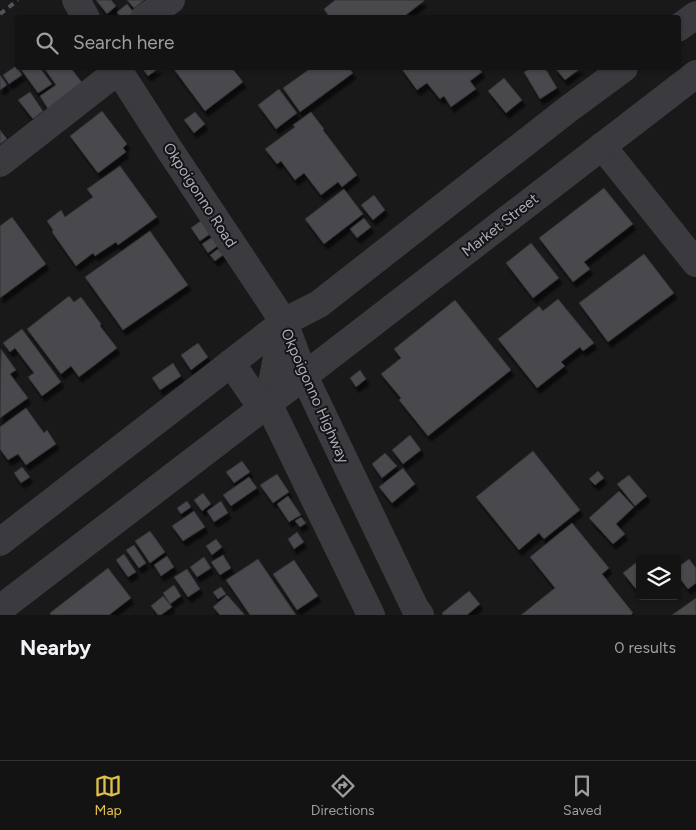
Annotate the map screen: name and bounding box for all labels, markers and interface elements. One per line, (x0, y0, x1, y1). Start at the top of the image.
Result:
search box (15, 15, 681, 70)
icon: search (33, 29, 61, 57)
text: Search here (73, 31, 175, 54)
street label: Okpoigonno Road (159, 139, 241, 251)
street label: Market Street (458, 189, 542, 260)
street label: Okpoigonno Highway (277, 326, 353, 466)
map controls (636, 555, 681, 600)
button: layers (636, 555, 681, 600)
text: Nearby (20, 635, 91, 660)
text: 0 results (614, 638, 676, 657)
tab: Map (94, 772, 122, 819)
tab: Directions (311, 772, 375, 819)
tab: Saved (563, 772, 602, 819)

